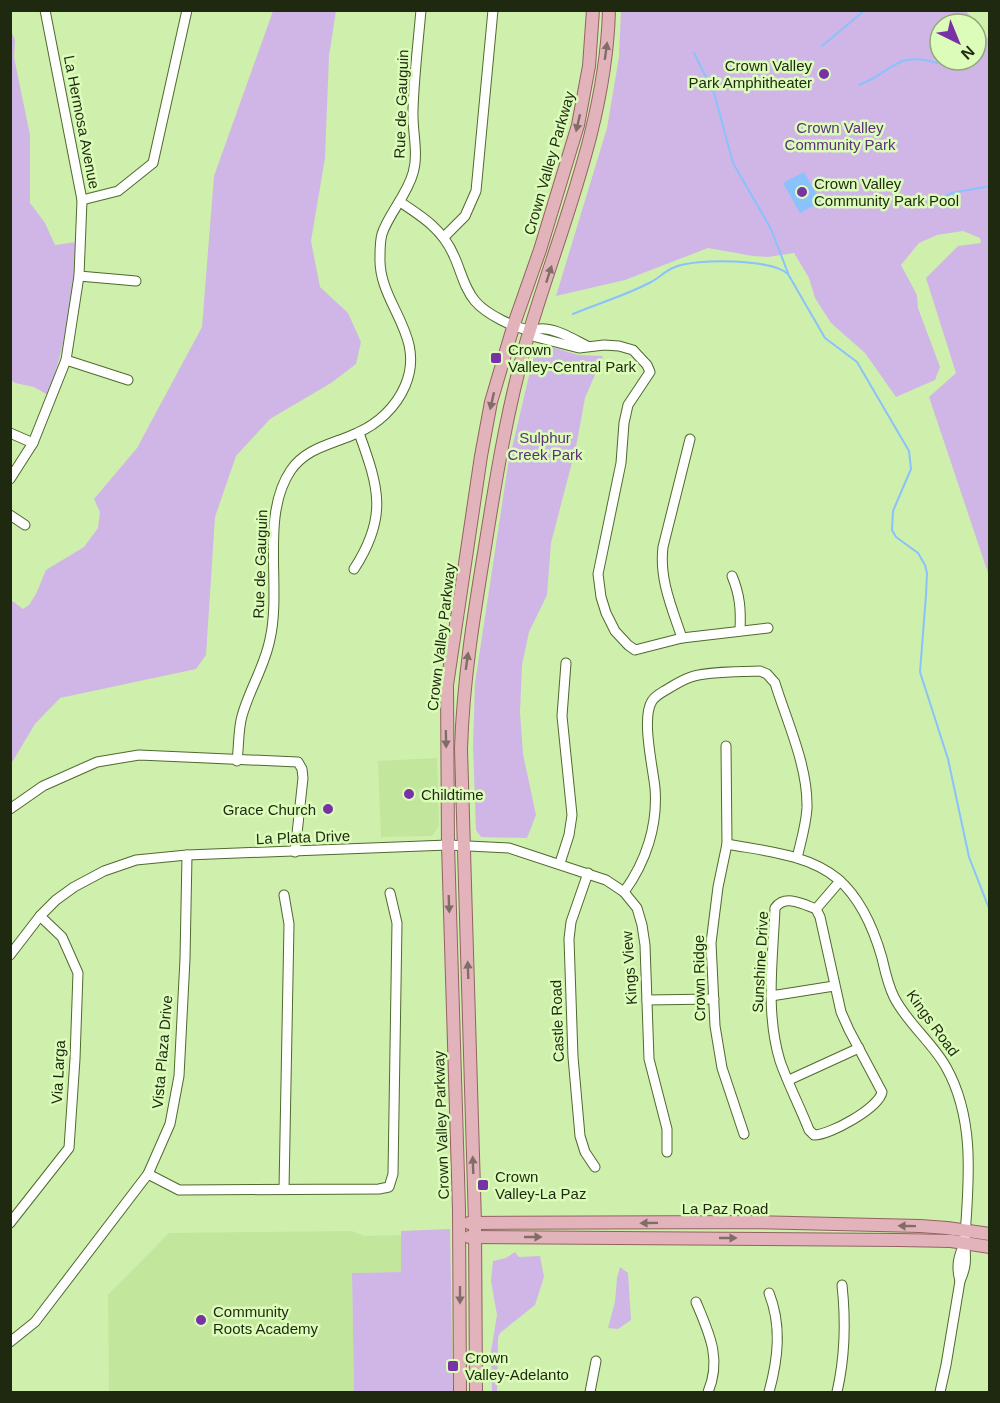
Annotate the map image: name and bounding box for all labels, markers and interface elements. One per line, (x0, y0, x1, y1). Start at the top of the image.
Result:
north arrow (928, 12, 988, 72)
one-way arrow (602, 42, 611, 61)
text: N (958, 42, 978, 63)
street label: Rue de Gauguin (391, 49, 411, 159)
street label: La Hermosa Avenue (61, 54, 103, 190)
place label: Crown Valley Park Amphitheater (689, 57, 812, 91)
marker: Crown Valley Park Amphitheater (817, 67, 831, 81)
street label: Crown Valley Parkway (520, 89, 578, 237)
one-way arrow (573, 114, 583, 132)
park label: Crown Valley Community Park (785, 119, 896, 153)
place label: Crown Valley Community Park Pool (814, 175, 959, 209)
marker: Crown Valley Community Park Pool (795, 185, 809, 199)
one-way arrow (544, 265, 554, 283)
place label: Crown Valley-Central Park (508, 341, 637, 375)
marker: Crown Valley-Central Park (489, 351, 503, 365)
one-way arrow (487, 391, 496, 410)
park label: Sulphur Creek Park (507, 429, 583, 463)
street label: Rue de Gauguin (250, 509, 270, 619)
street label: Crown Valley Parkway (423, 562, 459, 712)
one-way arrow (462, 652, 472, 671)
one-way arrow (441, 730, 451, 749)
place label: Childtime (421, 786, 484, 803)
marker: Childtime (402, 787, 416, 801)
place label: Grace Church (223, 801, 316, 818)
marker: Grace Church (321, 802, 335, 816)
street label: La Plata Drive (256, 827, 350, 847)
one-way arrow (444, 894, 454, 913)
street label: Sunshine Drive (749, 911, 771, 1013)
street label: Kings View (618, 930, 640, 1005)
street label: Crown Ridge (690, 934, 708, 1022)
one-way arrow (463, 961, 473, 980)
street label: Castle Road (547, 979, 567, 1063)
street label: Kings Road (903, 987, 963, 1059)
street label: Vista Plaza Drive (149, 995, 175, 1109)
street label: Via Larga (48, 1039, 68, 1104)
street label: Crown Valley Parkway (430, 1050, 452, 1200)
one-way arrow (469, 1155, 478, 1174)
place label: Crown Valley-La Paz (495, 1168, 586, 1202)
marker: Crown Valley-La Paz (476, 1178, 490, 1192)
street label: La Paz Road (682, 1200, 768, 1217)
one-way arrow (640, 1219, 659, 1228)
one-way arrow (898, 1221, 917, 1231)
one-way arrow (524, 1232, 543, 1242)
one-way arrow (719, 1233, 738, 1243)
one-way arrow (455, 1285, 465, 1304)
place label: Community Roots Academy (213, 1303, 319, 1337)
marker: Community Roots Academy (194, 1313, 208, 1327)
place label: Crown Valley-Adelanto (465, 1349, 569, 1383)
marker: Crown Valley-Adelanto (446, 1359, 460, 1373)

